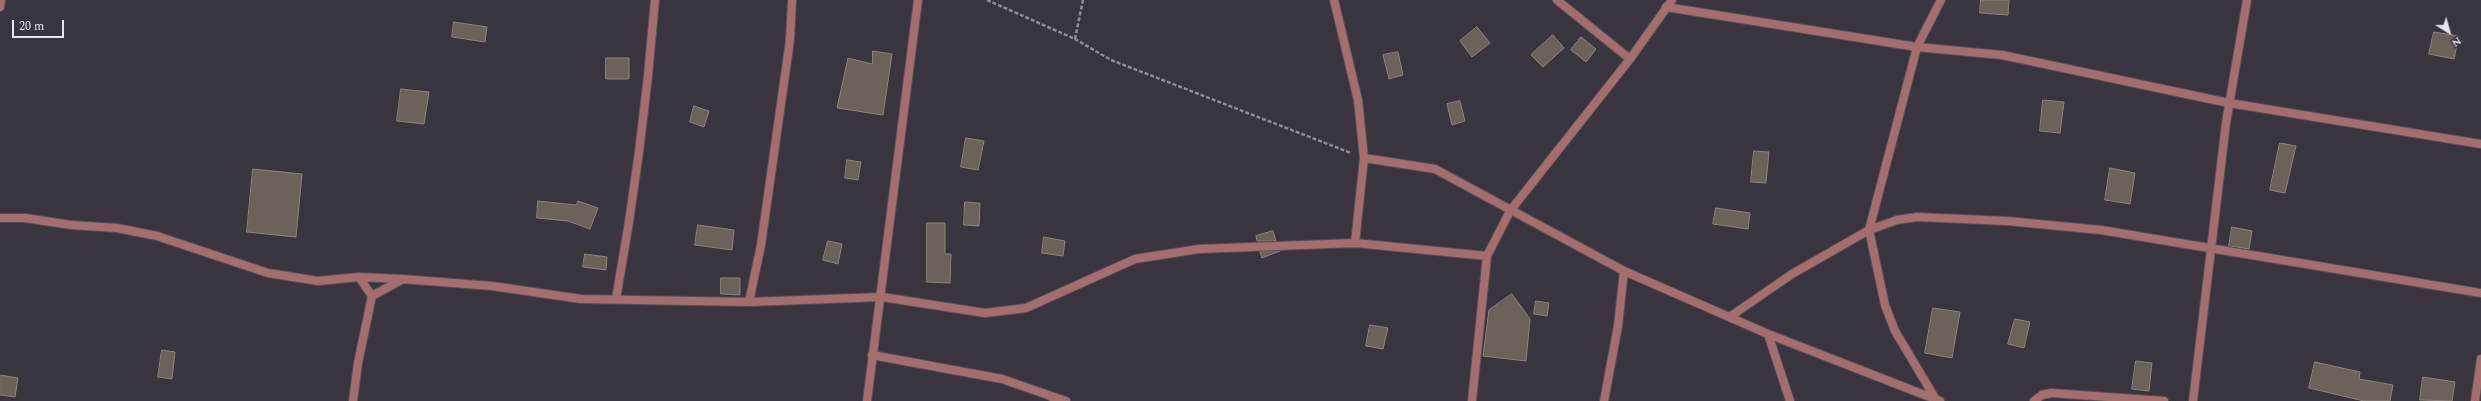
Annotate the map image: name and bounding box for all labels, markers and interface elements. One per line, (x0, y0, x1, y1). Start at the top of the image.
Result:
scale bar (14, 12, 66, 38)
north arrow (2429, 12, 2469, 52)
text: 20 m (19, 17, 44, 36)
text: N (2448, 32, 2465, 51)

